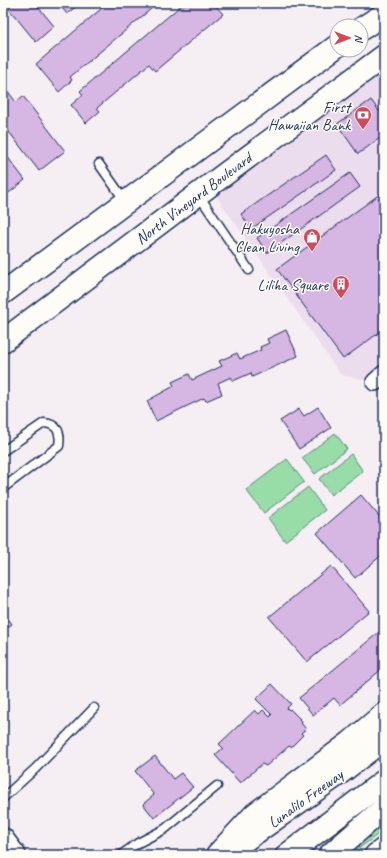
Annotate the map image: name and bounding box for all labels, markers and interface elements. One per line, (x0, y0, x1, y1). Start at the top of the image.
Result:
north arrow (329, 18, 369, 58)
text: N (352, 35, 366, 44)
place label: First Hawaiian Bank (268, 97, 353, 135)
bank icon: First Hawaiian Bank (353, 105, 373, 130)
street label: North Vineyard Boulevard (131, 147, 258, 249)
place label: Hakuyosha Clean Living (235, 219, 300, 257)
shop icon: Hakuyosha Clean Living (302, 227, 322, 252)
building icon: Liliha Square (331, 274, 351, 299)
place label: Liliha Square (258, 275, 330, 295)
street label: Lunalilo Freeway (264, 764, 348, 833)

